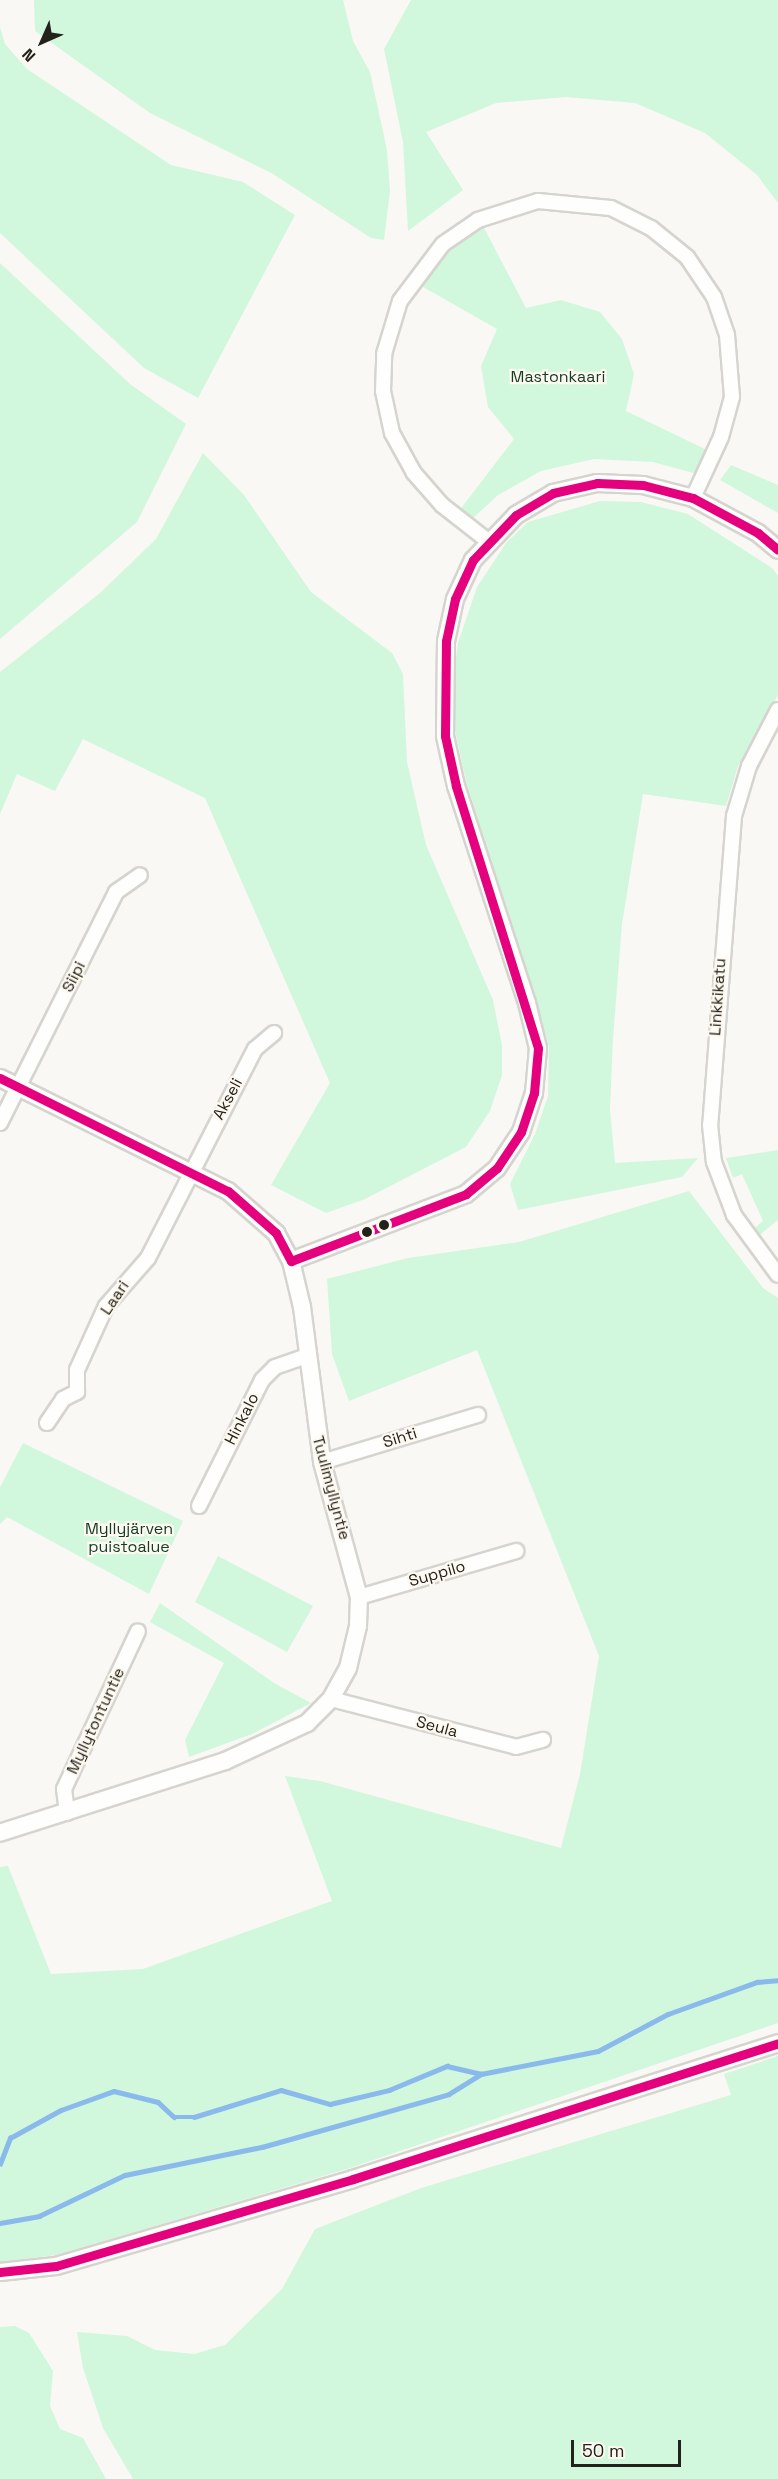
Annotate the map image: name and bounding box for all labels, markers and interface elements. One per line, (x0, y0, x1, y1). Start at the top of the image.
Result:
north arrow (12, 12, 72, 72)
text: N (18, 44, 40, 66)
park label: Mastonkaari (511, 367, 605, 387)
street label: Linkkikatu (706, 957, 730, 1037)
street label: Siipi (58, 958, 90, 996)
street label: Akseli (209, 1075, 247, 1123)
unlabelled marker (378, 1219, 390, 1231)
unlabelled marker (361, 1226, 373, 1238)
street label: Laari (97, 1277, 133, 1319)
street label: Hinkalo (221, 1390, 263, 1448)
street label: Sihti (381, 1424, 419, 1452)
street label: Tuulimyllyntie (308, 1434, 354, 1542)
park label: Myllyjärven puistoalue (85, 1519, 173, 1557)
street label: Suppilo (407, 1557, 467, 1591)
street label: Myllytontuntie (63, 1665, 129, 1777)
street label: Seula (414, 1712, 460, 1742)
scale bar (574, 2428, 684, 2466)
text: 50 m (582, 2439, 624, 2462)

